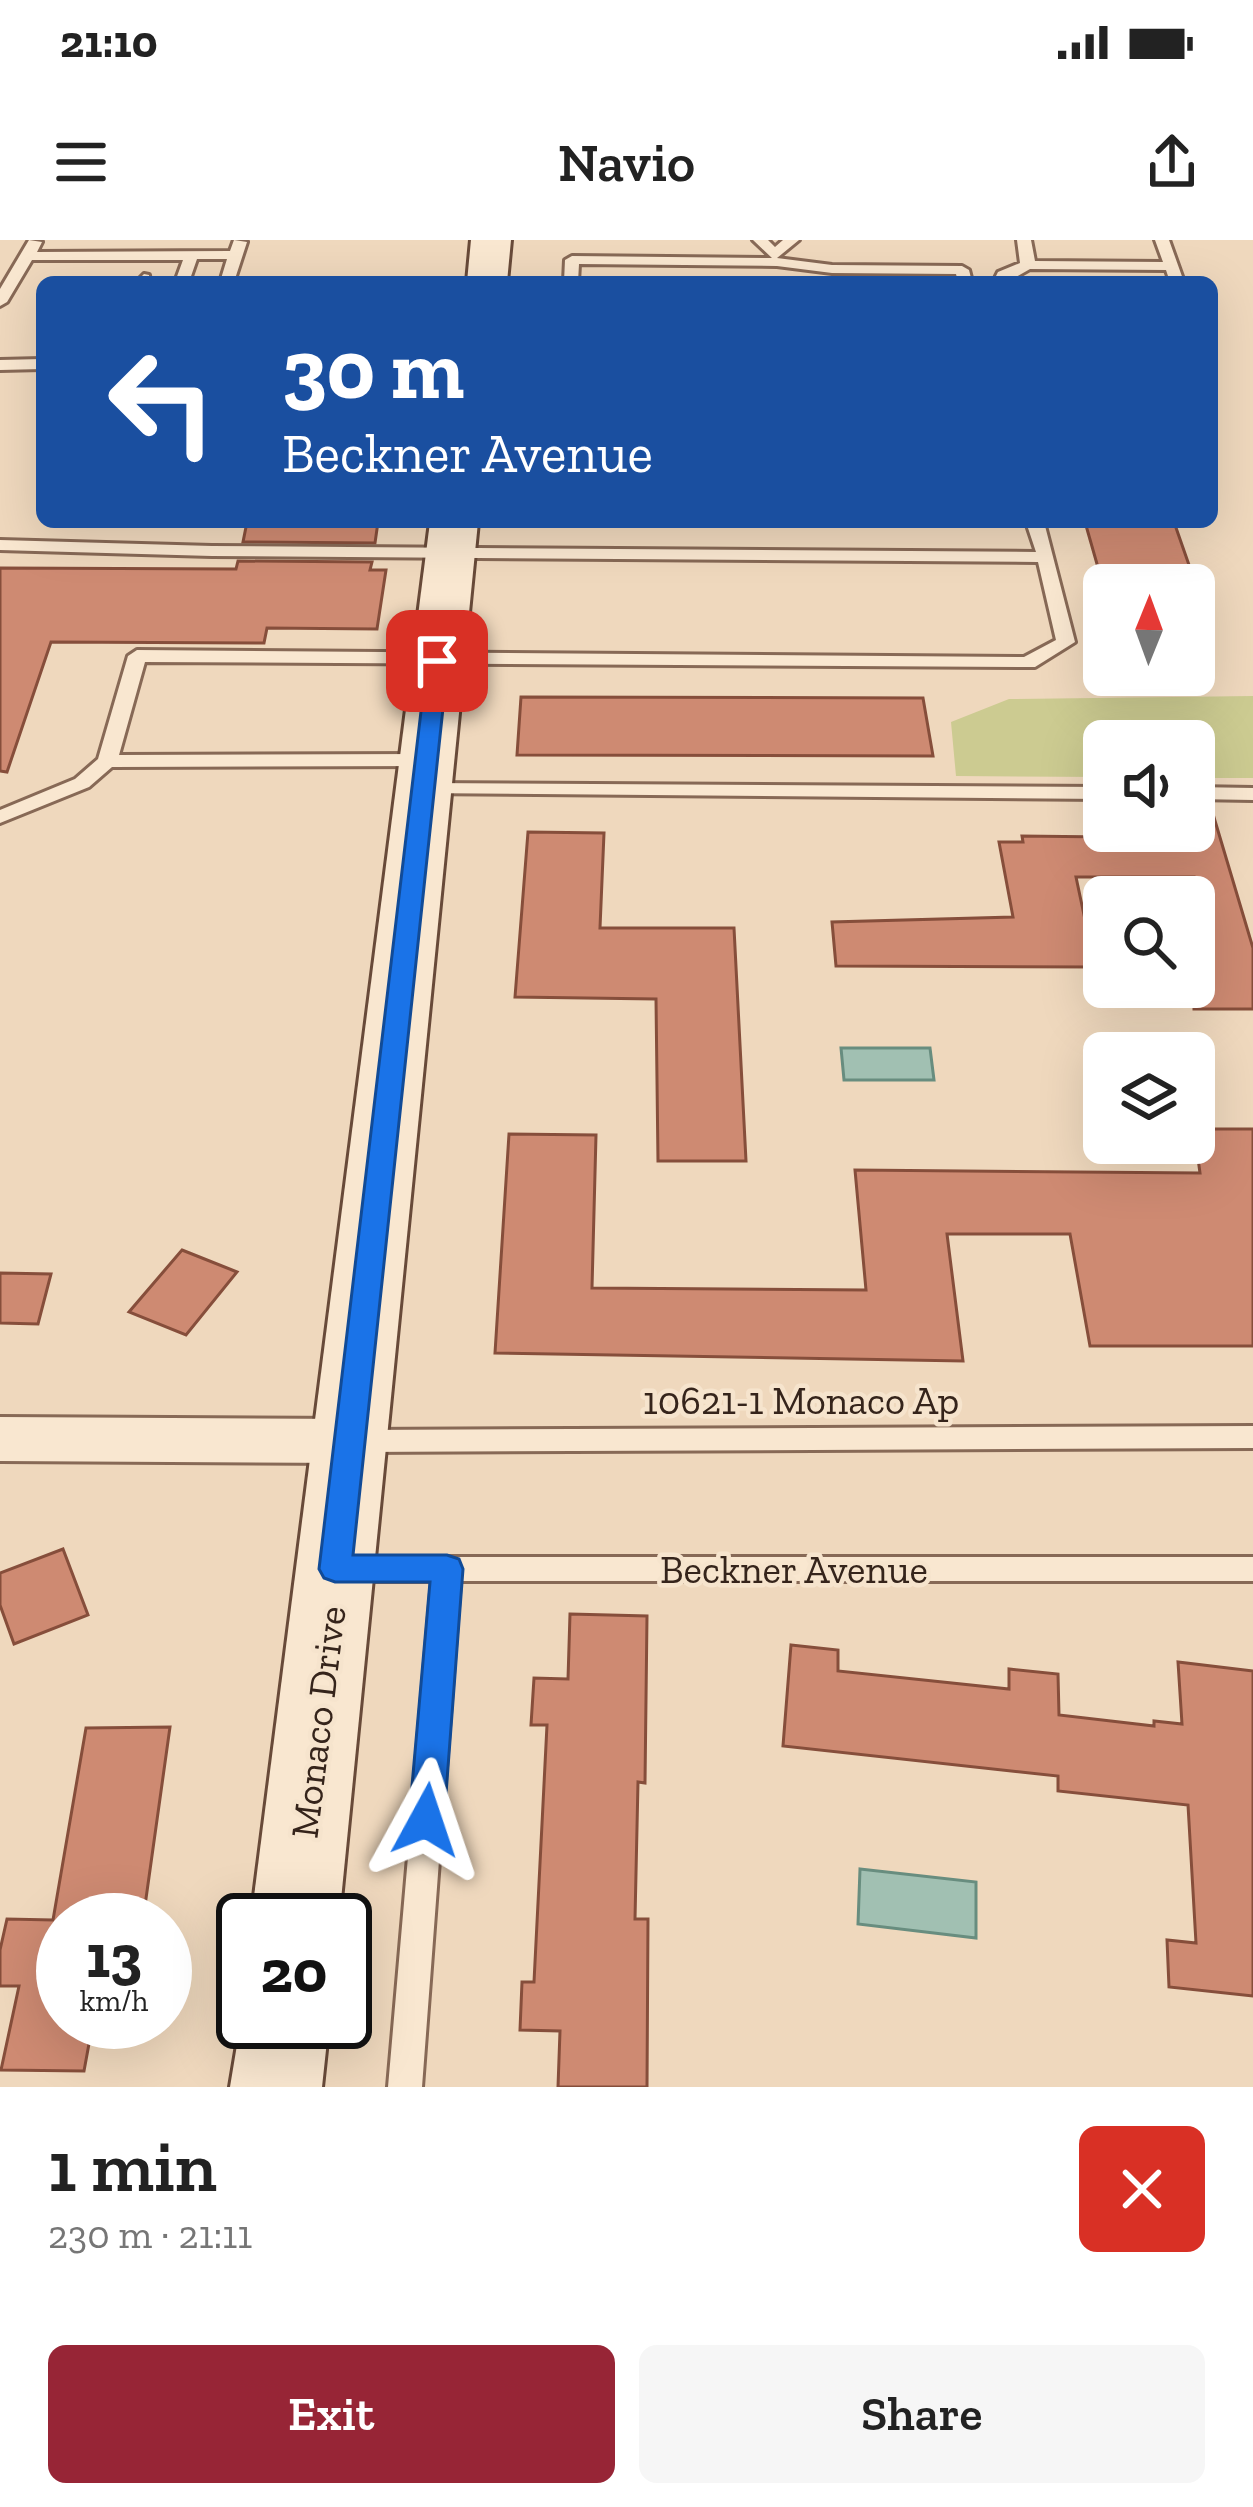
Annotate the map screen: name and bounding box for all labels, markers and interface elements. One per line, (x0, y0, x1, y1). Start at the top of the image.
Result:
text: 21:10 (60, 15, 158, 69)
icon: menu (48, 129, 114, 195)
icon: share (1139, 129, 1205, 195)
text: Navio (558, 130, 695, 195)
text: 30 m (282, 319, 464, 420)
icon: left (84, 324, 240, 480)
text: Beckner Avenue (282, 421, 653, 486)
north arrow (1083, 564, 1215, 696)
map controls (1083, 564, 1215, 1164)
pin (386, 610, 488, 712)
icon: arrive (404, 628, 470, 694)
button: sound (1083, 720, 1215, 852)
button: search (1083, 876, 1215, 1008)
button: layers (1083, 1032, 1215, 1164)
street label: 10621-1 Monaco Ap (643, 1377, 959, 1424)
street label: Beckner Avenue (660, 1546, 928, 1593)
street label: Monaco Drive (280, 1603, 356, 1841)
position arrow (363, 1757, 489, 1883)
speed limit sign: 20 (216, 1893, 372, 2049)
text: 13 (86, 1920, 142, 1992)
text: km/h (80, 1983, 148, 2019)
text: 1 min (48, 2123, 217, 2209)
button: close (1079, 2126, 1205, 2252)
text: 230 m · 21:11 (48, 2211, 252, 2258)
button: Exit (48, 2345, 615, 2483)
button: Share (639, 2345, 1205, 2483)

